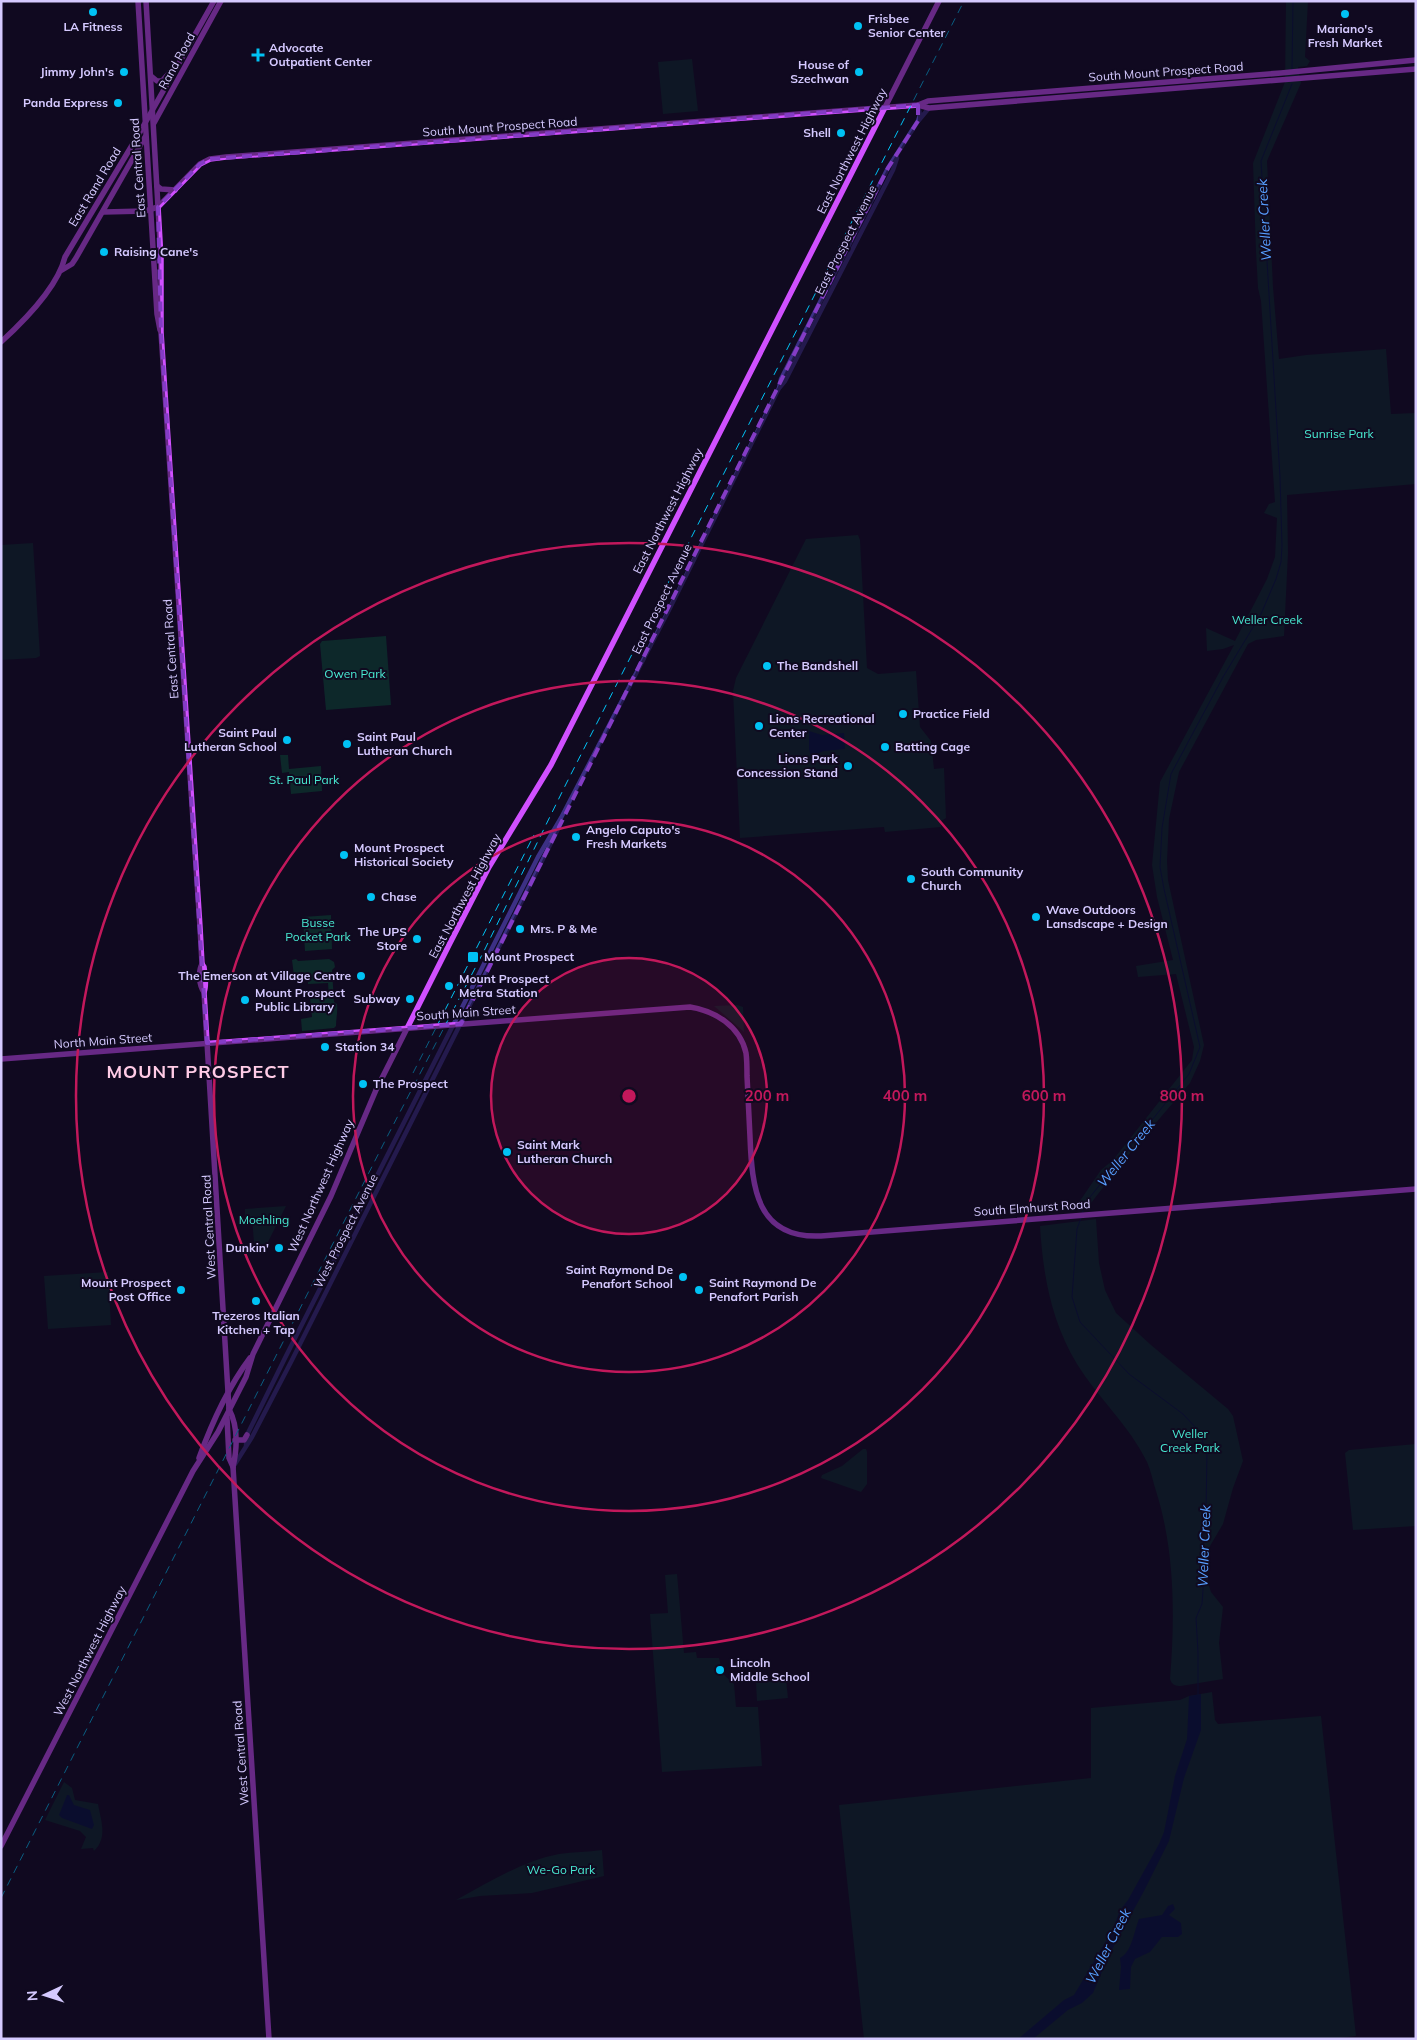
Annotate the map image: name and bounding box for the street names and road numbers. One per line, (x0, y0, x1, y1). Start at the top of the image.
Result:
street label: Rand Road (155, 30, 198, 92)
street label: South Mount Prospect Road (1088, 59, 1244, 84)
street label: East Northwest Highway (813, 85, 890, 216)
street label: South Mount Prospect Road (422, 114, 578, 139)
street label: East Central Road (127, 118, 148, 218)
street label: East Rand Road (65, 144, 124, 229)
street label: East Prospect Avenue (811, 182, 880, 297)
street label: East Northwest Highway (629, 445, 706, 576)
street label: East Prospect Avenue (628, 541, 695, 656)
street label: East Central Road (160, 599, 181, 699)
street label: East Northwest Highway (425, 830, 504, 961)
street label: South Main Street (416, 1002, 516, 1023)
street label: North Main Street (53, 1030, 153, 1051)
street label: West Northwest Highway (284, 1116, 357, 1255)
street label: West Prospect Avenue (310, 1171, 381, 1290)
street label: West Central Road (198, 1174, 219, 1280)
street label: South Elmhurst Road (973, 1196, 1091, 1219)
street label: West Northwest Highway (50, 1583, 129, 1718)
street label: West Central Road (229, 1700, 252, 1806)

